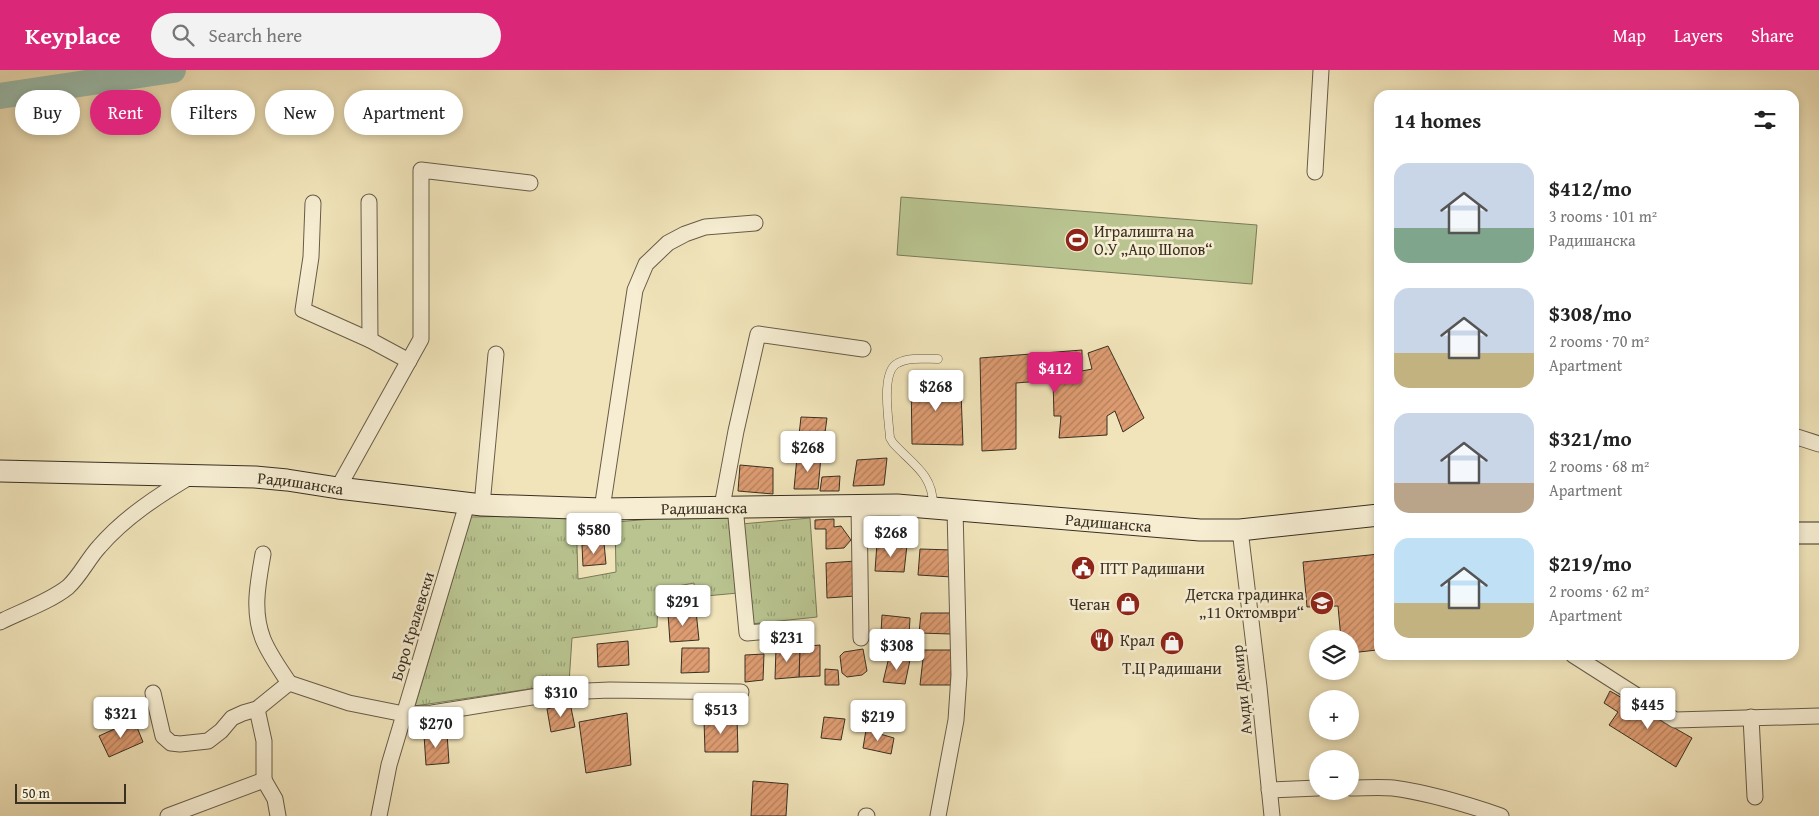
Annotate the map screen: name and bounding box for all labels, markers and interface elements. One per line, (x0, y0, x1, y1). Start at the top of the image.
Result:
search box (151, 13, 501, 58)
text: Keyplace (25, 18, 121, 53)
icon: search (169, 21, 197, 49)
text: Search here (209, 21, 302, 49)
text: Map (1613, 22, 1646, 49)
text: Layers (1674, 22, 1723, 49)
text: Share (1751, 22, 1794, 49)
chip: Buy (15, 90, 80, 135)
chip: Rent (90, 90, 161, 135)
chip: Filters (171, 90, 255, 135)
chip: New (265, 90, 334, 135)
chip: Apartment (344, 90, 463, 135)
text: 14 homes (1394, 105, 1481, 136)
icon: filters (1751, 106, 1779, 134)
text: $412/mo (1549, 173, 1632, 204)
icon: home (1434, 183, 1494, 243)
text: 3 rooms · 101 m² (1549, 204, 1657, 228)
place label: Игралишта на О.У „Ацо Шопов“ (1094, 219, 1213, 261)
sports icon: Игралишта на О.У „Ацо Шопов“ (1064, 227, 1090, 253)
text: Радишанска (1549, 228, 1636, 252)
text: $308/mo (1549, 298, 1632, 329)
icon: home (1434, 308, 1494, 368)
text: 2 rooms · 70 m² (1549, 329, 1649, 353)
pin: $412 (1025, 352, 1085, 394)
text: Apartment (1549, 353, 1622, 377)
text: $412 (1038, 356, 1072, 380)
pin: $268 (906, 370, 966, 412)
text: $268 (919, 374, 953, 398)
text: $321/mo (1549, 423, 1632, 454)
pin: $268 (778, 430, 838, 473)
icon: home (1434, 433, 1494, 493)
text: $268 (791, 435, 825, 459)
text: 2 rooms · 68 m² (1549, 454, 1649, 478)
street label: Радишанска (257, 465, 345, 501)
text: Apartment (1549, 478, 1622, 502)
street label: Радишанска (661, 495, 748, 520)
street label: Радишанска (1064, 507, 1153, 538)
pin: $580 (564, 512, 624, 555)
pin: $268 (861, 516, 921, 558)
text: $580 (577, 517, 611, 541)
text: $268 (874, 520, 908, 544)
text: $219/mo (1549, 548, 1632, 579)
public building icon: ПТТ Радишани (1070, 555, 1096, 581)
place label: ПТТ Радишани (1100, 556, 1205, 580)
icon: home (1434, 558, 1494, 618)
street label: Боро Кралевски (384, 568, 440, 683)
text: 2 rooms · 62 m² (1549, 579, 1649, 603)
place label: Детска градинка „11 Октомври“ (1184, 582, 1304, 624)
pin: $291 (653, 584, 713, 627)
text: $291 (666, 589, 700, 613)
school or university icon: Детска градинка „11 Октомври“ (1309, 590, 1335, 616)
shop icon: Чеган (1115, 591, 1141, 617)
place label: Чеган (1069, 592, 1110, 616)
text: Apartment (1549, 603, 1622, 627)
pin: $231 (757, 620, 817, 663)
text: $231 (770, 625, 804, 649)
restaurant icon: Крал (1089, 627, 1115, 653)
pin: $308 (867, 628, 927, 671)
place label: Крал (1120, 628, 1155, 652)
shop icon: Т.Ц Радишани (1159, 630, 1185, 656)
map controls (1309, 630, 1359, 800)
button: layers (1309, 630, 1359, 680)
text: $308 (880, 633, 914, 657)
street label: Амди Демир (1224, 644, 1258, 736)
place label: Т.Ц Радишани (1122, 656, 1222, 680)
pin: $310 (531, 676, 591, 718)
text: $310 (544, 680, 578, 704)
pin: $445 (1618, 688, 1678, 730)
button: + (1309, 690, 1359, 740)
pin: $513 (691, 692, 751, 735)
text: $445 (1631, 692, 1665, 716)
pin: $321 (91, 696, 151, 739)
text: $513 (704, 697, 738, 721)
pin: $219 (848, 700, 908, 742)
text: $321 (104, 701, 138, 725)
text: $219 (861, 704, 895, 728)
pin: $270 (406, 706, 466, 749)
text: $270 (419, 711, 453, 735)
button: − (1309, 750, 1359, 800)
scale bar (15, 781, 126, 804)
text: 50 m (22, 783, 50, 803)

